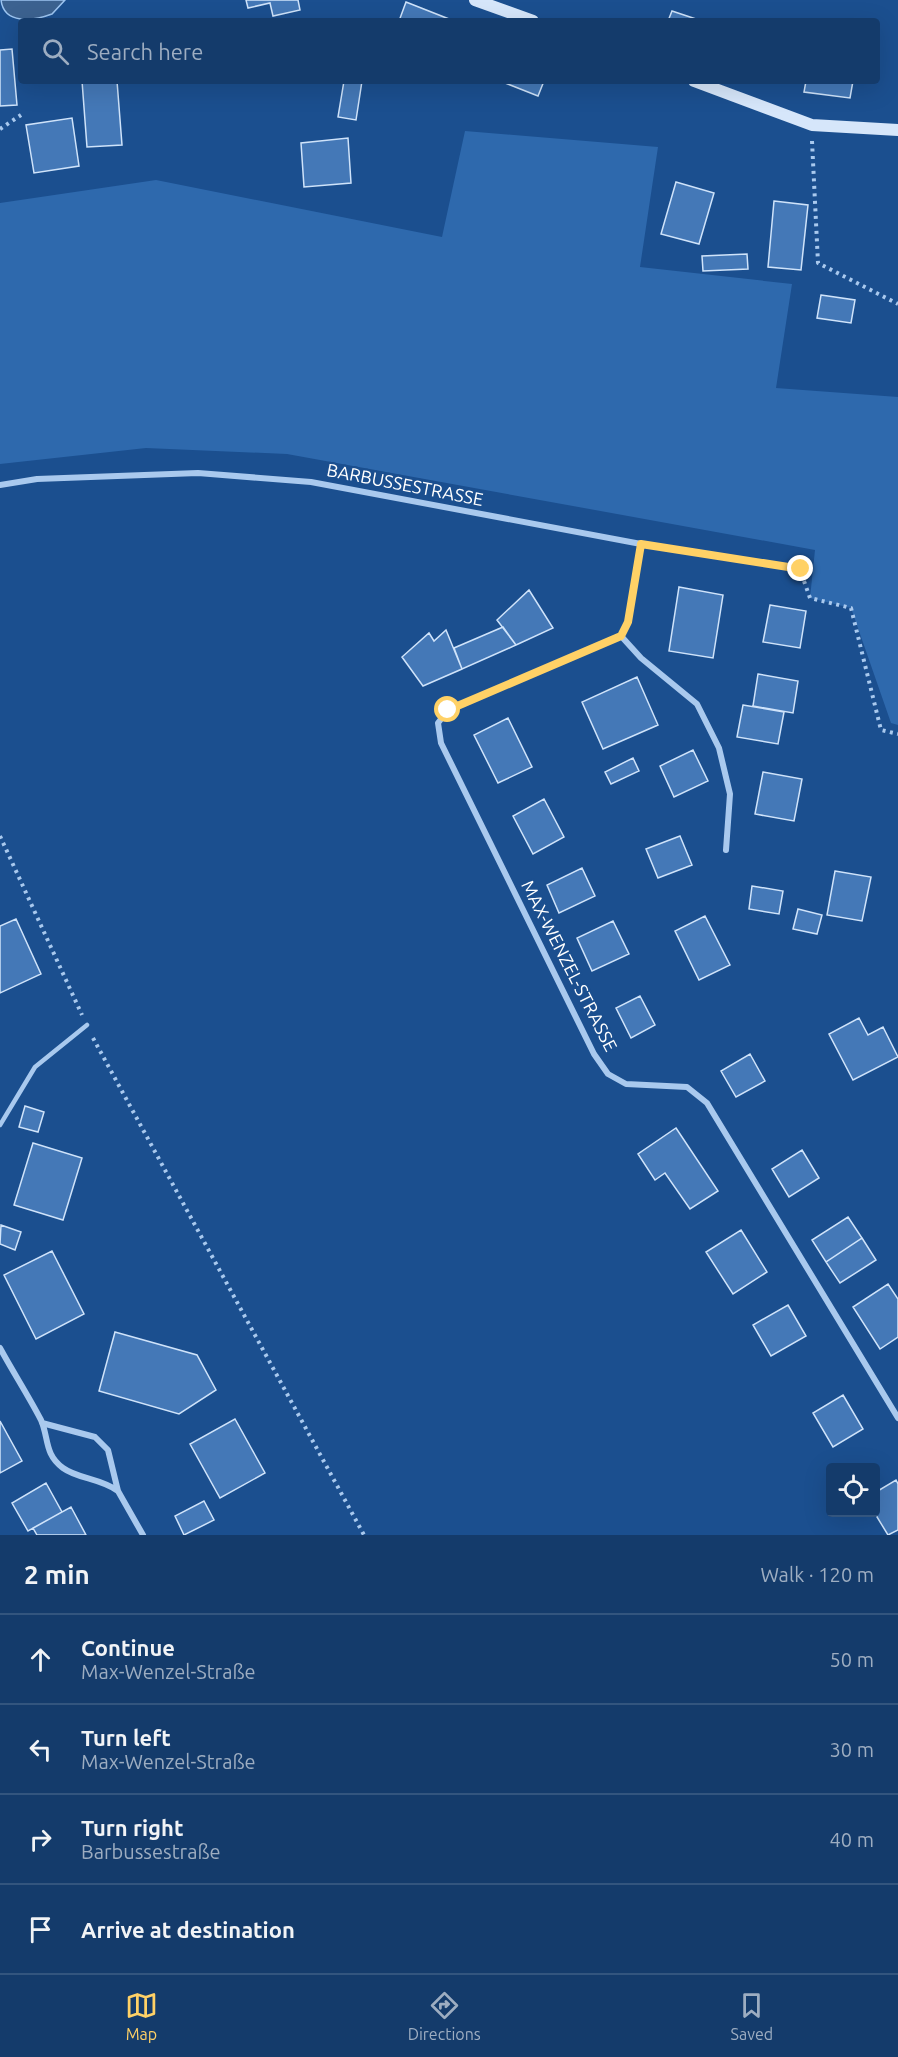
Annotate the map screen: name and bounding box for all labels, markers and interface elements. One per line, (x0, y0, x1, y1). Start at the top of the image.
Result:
search box (18, 18, 880, 84)
icon: search (39, 35, 72, 68)
text: Search here (87, 39, 203, 64)
street label: BARBUSSESTRASSE (325, 459, 485, 509)
route end (787, 555, 813, 581)
route start (434, 696, 460, 722)
street label: MAX-WENZEL-STRASSE (518, 877, 622, 1054)
map controls (826, 1463, 880, 1517)
button: locate (826, 1463, 880, 1517)
text: 2 min (24, 1560, 90, 1589)
text: Walk · 120 m (761, 1563, 874, 1586)
text: Continue (81, 1635, 175, 1660)
icon: ahead (24, 1643, 57, 1676)
text: 50 m (830, 1648, 874, 1671)
text: Max-Wenzel-Straße (81, 1660, 256, 1683)
text: Turn left (81, 1725, 171, 1750)
icon: left (24, 1733, 57, 1766)
text: 30 m (830, 1738, 874, 1761)
text: Max-Wenzel-Straße (81, 1750, 256, 1773)
text: Turn right (81, 1815, 183, 1840)
icon: right (24, 1823, 57, 1856)
text: 40 m (830, 1828, 874, 1851)
text: Barbussestraße (81, 1840, 221, 1863)
icon: arrive (24, 1913, 57, 1946)
text: Arrive at destination (81, 1917, 295, 1942)
tab: Map (125, 1989, 158, 2043)
tab: Directions (408, 1989, 481, 2043)
tab: Saved (731, 1989, 773, 2043)

